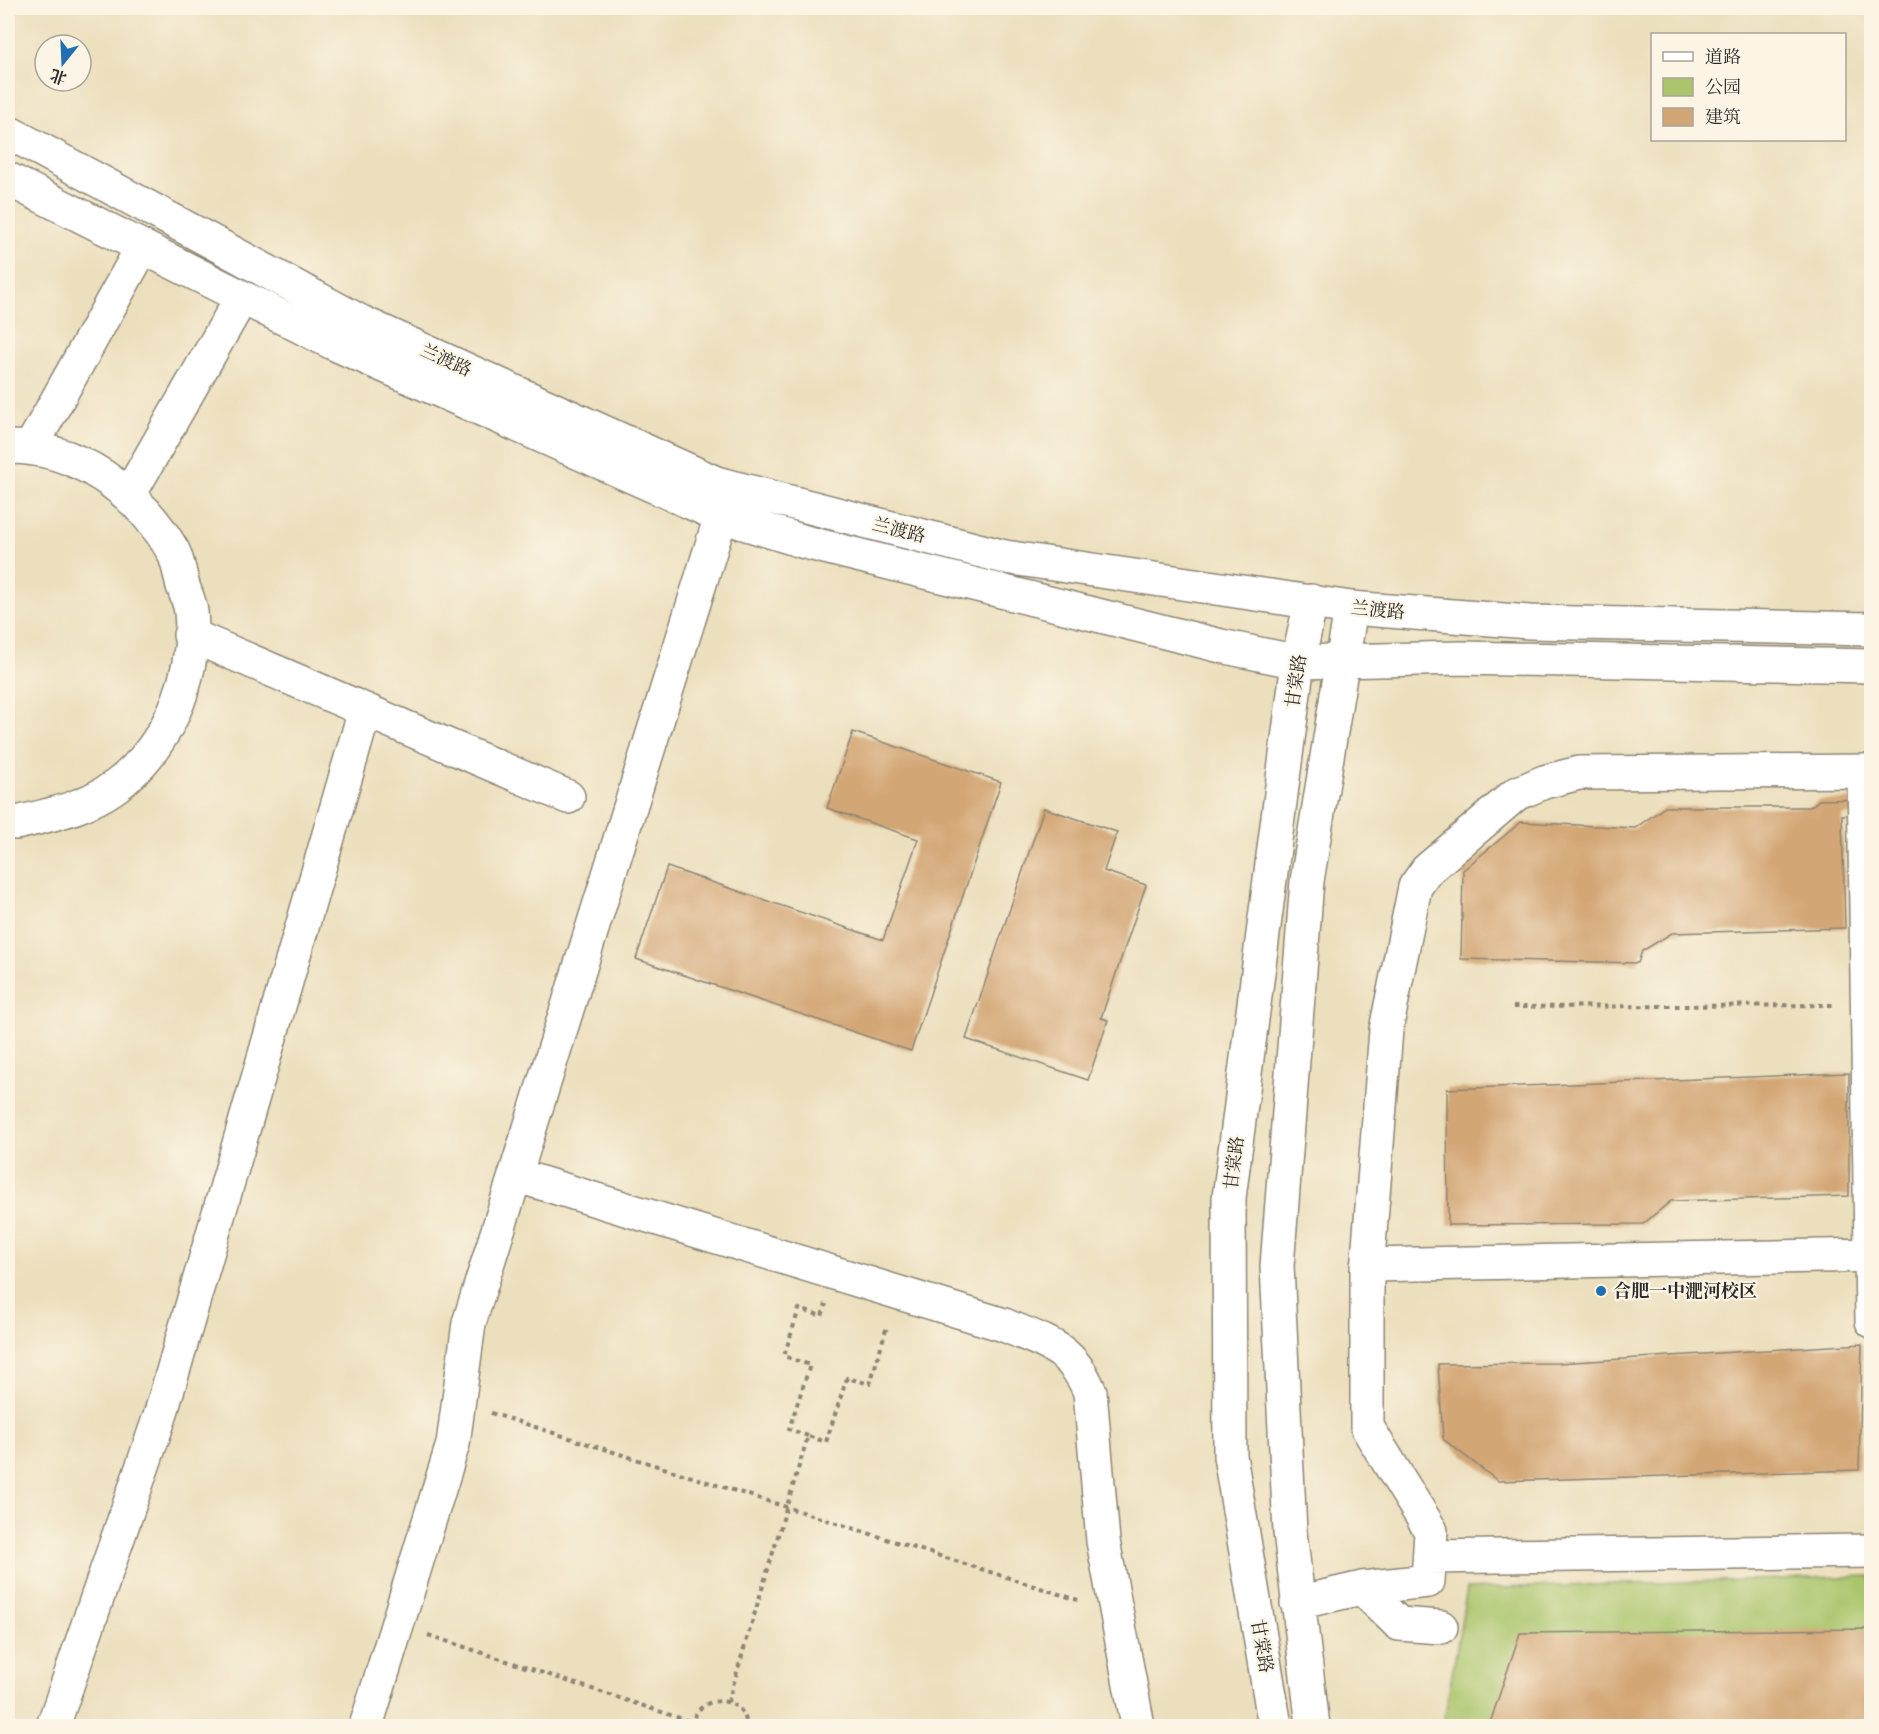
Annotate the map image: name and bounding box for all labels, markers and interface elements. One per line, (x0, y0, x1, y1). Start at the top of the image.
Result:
north arrow (33, 33, 93, 93)
legend (1651, 33, 1846, 141)
text: 道路 (1705, 45, 1741, 70)
text: 北 (48, 63, 70, 89)
text: 公园 (1705, 75, 1741, 100)
text: 建筑 (1705, 105, 1741, 130)
street label: 兰渡路 (416, 338, 476, 383)
street label: 兰渡路 (870, 512, 928, 549)
street label: 兰渡路 (1350, 596, 1406, 625)
street label: 甘棠路 (1280, 653, 1313, 710)
street label: 甘棠路 (1219, 1135, 1250, 1191)
place label: 合肥一中淝河校区 (1613, 1279, 1757, 1304)
marker: 合肥一中淝河校区 (1594, 1284, 1608, 1298)
street label: 甘棠路 (1245, 1617, 1279, 1675)

